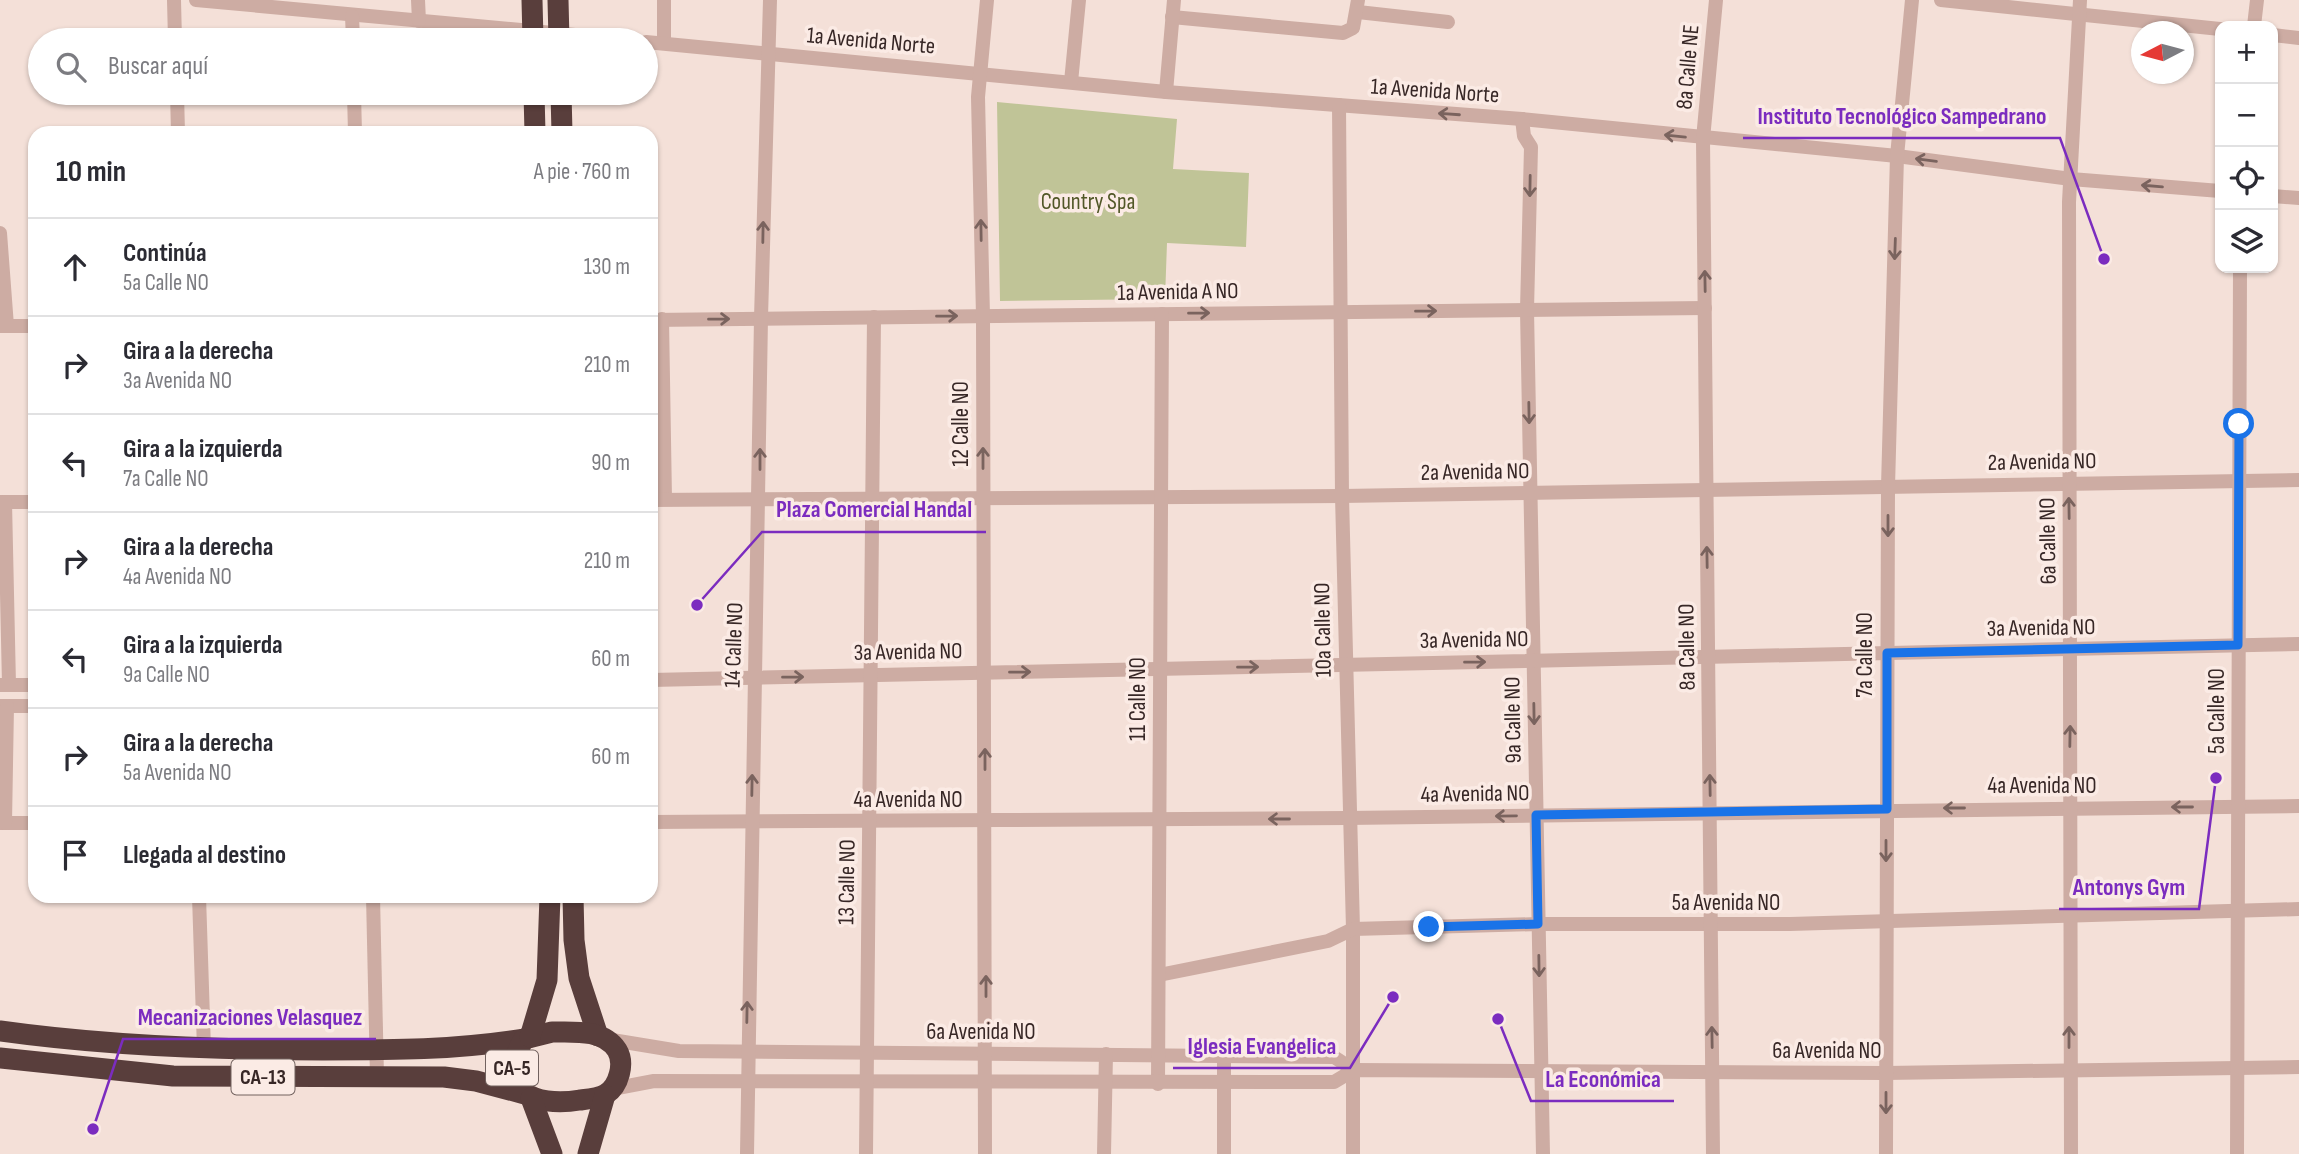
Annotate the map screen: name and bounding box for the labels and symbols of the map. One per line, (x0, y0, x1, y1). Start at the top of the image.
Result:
street label: 1a Avenida Norte (806, 21, 936, 61)
north arrow (2131, 21, 2194, 84)
street label: 8a Calle NE (1670, 24, 1706, 111)
street label: 1a Avenida Norte (1370, 73, 1500, 109)
callout: Instituto Tecnológico Sampedrano (1743, 93, 2060, 138)
text: Instituto Tecnológico Sampedrano (1757, 102, 2047, 131)
one-way arrow (1438, 107, 1461, 120)
one-way arrow (1665, 129, 1687, 142)
one-way arrow (1915, 154, 1938, 167)
one-way arrow (1523, 174, 1536, 197)
one-way arrow (2141, 179, 2164, 192)
park label: Country Spa (1041, 188, 1135, 216)
one-way arrow (974, 219, 988, 242)
one-way arrow (756, 221, 770, 244)
one-way arrow (1888, 237, 1901, 260)
one-way arrow (1698, 270, 1712, 293)
street label: 1a Avenida A NO (1117, 277, 1239, 307)
one-way arrow (1414, 304, 1437, 318)
one-way arrow (1187, 307, 1210, 320)
one-way arrow (935, 309, 958, 323)
one-way arrow (707, 312, 730, 326)
street label: 12 Calle NO (947, 381, 975, 467)
one-way arrow (1522, 401, 1536, 424)
route start (2223, 408, 2254, 439)
one-way arrow (976, 446, 990, 469)
street label: 2a Avenida NO (1987, 447, 2097, 477)
one-way arrow (753, 448, 767, 471)
street label: 2a Avenida NO (1420, 457, 1530, 487)
callout: Plaza Comercial Handal (762, 487, 986, 532)
text: Plaza Comercial Handal (776, 495, 972, 524)
street label: 6a Calle NO (2033, 497, 2063, 585)
one-way arrow (2062, 497, 2076, 520)
one-way arrow (1881, 514, 1895, 537)
one-way arrow (1701, 546, 1714, 569)
street label: 10a Calle NO (1308, 582, 1338, 678)
street label: 14 Calle NO (719, 602, 749, 688)
street label: 8a Calle NO (1672, 603, 1702, 691)
street label: 7a Calle NO (1851, 612, 1879, 698)
street label: 3a Avenida NO (1986, 613, 2096, 643)
street label: 3a Avenida NO (1419, 625, 1529, 655)
street label: 3a Avenida NO (853, 637, 963, 667)
one-way arrow (1463, 655, 1486, 669)
street label: 11 Calle NO (1124, 657, 1152, 741)
one-way arrow (1236, 660, 1259, 674)
one-way arrow (1008, 665, 1031, 679)
street label: 5a Calle NO (2203, 668, 2231, 754)
one-way arrow (781, 670, 804, 683)
street label: 9a Calle NO (1498, 676, 1528, 764)
one-way arrow (1528, 702, 1541, 725)
one-way arrow (2063, 725, 2077, 748)
one-way arrow (978, 747, 992, 770)
street label: 4a Avenida NO (1988, 772, 2096, 800)
one-way arrow (746, 774, 759, 797)
one-way arrow (1703, 774, 1717, 797)
street label: 4a Avenida NO (1420, 779, 1530, 809)
street label: 4a Avenida NO (854, 786, 962, 814)
one-way arrow (2171, 800, 2194, 814)
one-way arrow (1943, 801, 1966, 815)
one-way arrow (1495, 809, 1518, 822)
one-way arrow (1268, 812, 1291, 826)
street label: 13 Calle NO (832, 839, 862, 925)
one-way arrow (1879, 839, 1893, 862)
callout: Antonys Gym (2059, 864, 2199, 909)
text: Antonys Gym (2072, 873, 2185, 902)
street label: 5a Avenida NO (1672, 889, 1780, 917)
route end (1413, 911, 1444, 942)
one-way arrow (1532, 954, 1546, 977)
one-way arrow (979, 975, 993, 998)
callout: Mecanizaciones Velasquez (123, 994, 376, 1039)
one-way arrow (741, 1001, 754, 1024)
text: Mecanizaciones Velasquez (138, 1003, 362, 1032)
street label: 6a Avenida NO (926, 1018, 1036, 1046)
callout: Iglesia Evangelica (1173, 1023, 1350, 1068)
one-way arrow (1705, 1026, 1719, 1049)
one-way arrow (2062, 1026, 2076, 1049)
text: Iglesia Evangelica (1188, 1032, 1336, 1061)
street label: 6a Avenida NO (1772, 1037, 1882, 1065)
road number: CA-5 (486, 1050, 538, 1086)
callout: La Económica (1531, 1056, 1674, 1101)
road number: CA-13 (232, 1060, 294, 1094)
text: La Económica (1545, 1065, 1661, 1094)
one-way arrow (1879, 1091, 1893, 1114)

